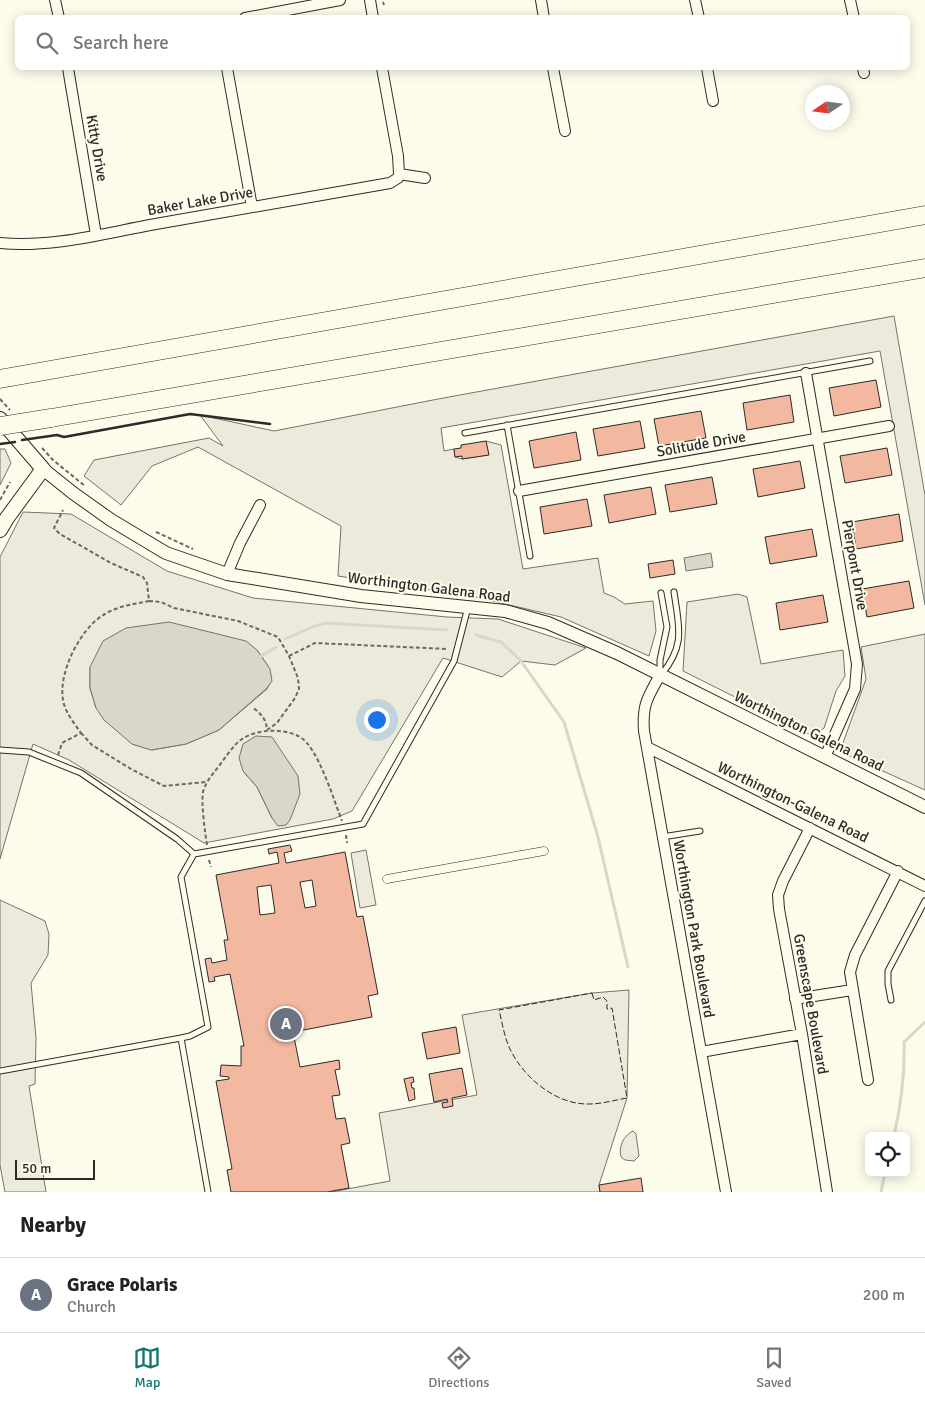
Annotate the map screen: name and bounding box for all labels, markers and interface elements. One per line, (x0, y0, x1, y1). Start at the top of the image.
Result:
search box (15, 15, 910, 70)
icon: search (33, 29, 61, 57)
text: Search here (73, 31, 169, 55)
north arrow (805, 85, 850, 130)
street label: Kitty Drive (82, 113, 112, 183)
street label: Baker Lake Drive (146, 183, 254, 219)
street label: Solitude Drive (655, 427, 747, 461)
street label: Pierpont Drive (838, 518, 872, 612)
street label: Worthington Galena Road (347, 568, 512, 606)
street label: Worthington Galena Road (731, 687, 887, 775)
your location (364, 707, 390, 733)
street label: Worthington-Galena Road (714, 758, 872, 846)
street label: Worthington Park Boulevard (669, 839, 719, 1019)
street label: Greenscape Boulevard (790, 932, 832, 1076)
pin: A (270, 1005, 302, 1043)
map controls (865, 1132, 910, 1177)
button: locate (865, 1132, 910, 1177)
scale bar (15, 1157, 95, 1180)
text: 50 m (22, 1160, 51, 1177)
text: Nearby (20, 1212, 86, 1238)
text: Grace Polaris (67, 1273, 177, 1297)
text: A (31, 1285, 41, 1305)
text: 200 m (863, 1285, 905, 1305)
text: Church (67, 1297, 116, 1317)
tab: Map (133, 1344, 161, 1391)
tab: Directions (428, 1344, 489, 1391)
tab: Saved (756, 1344, 792, 1391)

